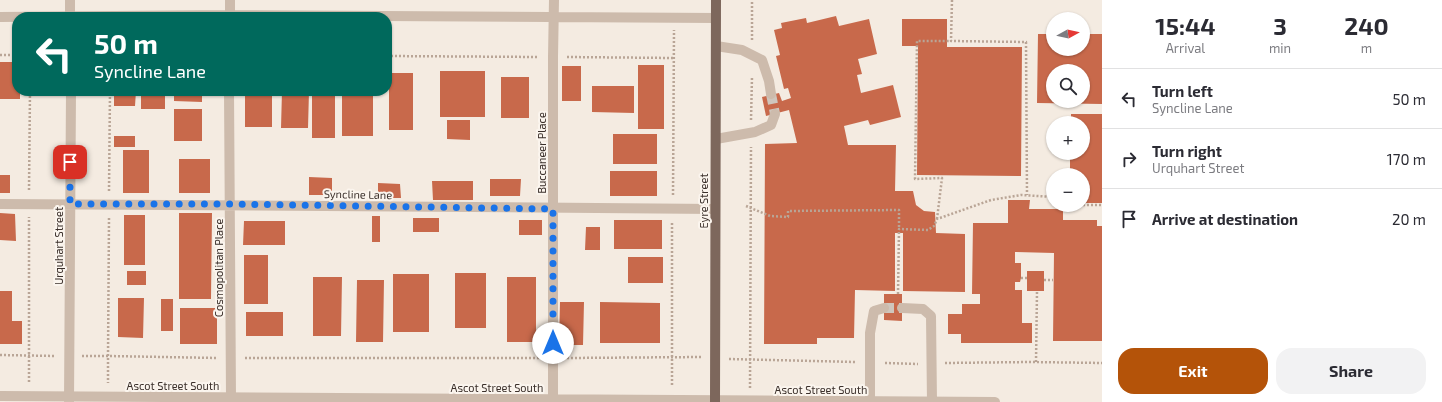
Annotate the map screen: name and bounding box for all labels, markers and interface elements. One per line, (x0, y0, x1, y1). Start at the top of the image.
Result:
text: 15:44 (1155, 11, 1216, 40)
text: 3 (1273, 11, 1287, 40)
text: 240 (1344, 11, 1389, 40)
north arrow (1046, 12, 1090, 56)
map controls (1046, 12, 1090, 212)
text: 50 m (94, 26, 158, 60)
icon: left (28, 28, 80, 80)
text: Arrival (1166, 40, 1205, 56)
text: min (1269, 40, 1291, 56)
text: m (1361, 40, 1372, 56)
text: Syncline Lane (94, 60, 206, 82)
button: search (1046, 64, 1090, 108)
text: Turn left (1152, 82, 1213, 100)
icon: left (1118, 88, 1140, 110)
text: 50 m (1392, 90, 1426, 108)
text: Syncline Lane (1152, 100, 1233, 116)
street label: Buccaneer Place (535, 112, 548, 194)
button: + (1046, 116, 1090, 160)
text: Turn right (1152, 142, 1222, 160)
pin (53, 145, 87, 179)
icon: right (1118, 148, 1140, 170)
text: 170 m (1387, 150, 1426, 168)
icon: arrive (59, 151, 81, 173)
text: Urquhart Street (1152, 160, 1244, 176)
button: − (1046, 168, 1090, 212)
street label: Eyre Street (697, 173, 710, 229)
street label: Syncline Lane (324, 187, 392, 201)
street label: Urquhart Street (52, 207, 65, 285)
icon: arrive (1118, 208, 1140, 230)
text: Arrive at destination (1152, 210, 1298, 228)
text: 20 m (1392, 210, 1426, 228)
street label: Cosmopolitan Place (212, 219, 225, 317)
position arrow (532, 322, 574, 364)
button: Exit (1118, 348, 1268, 394)
button: Share (1276, 348, 1426, 394)
street label: Ascot Street South (127, 379, 219, 392)
street label: Ascot Street South (451, 381, 543, 394)
street label: Ascot Street South (775, 383, 867, 396)

